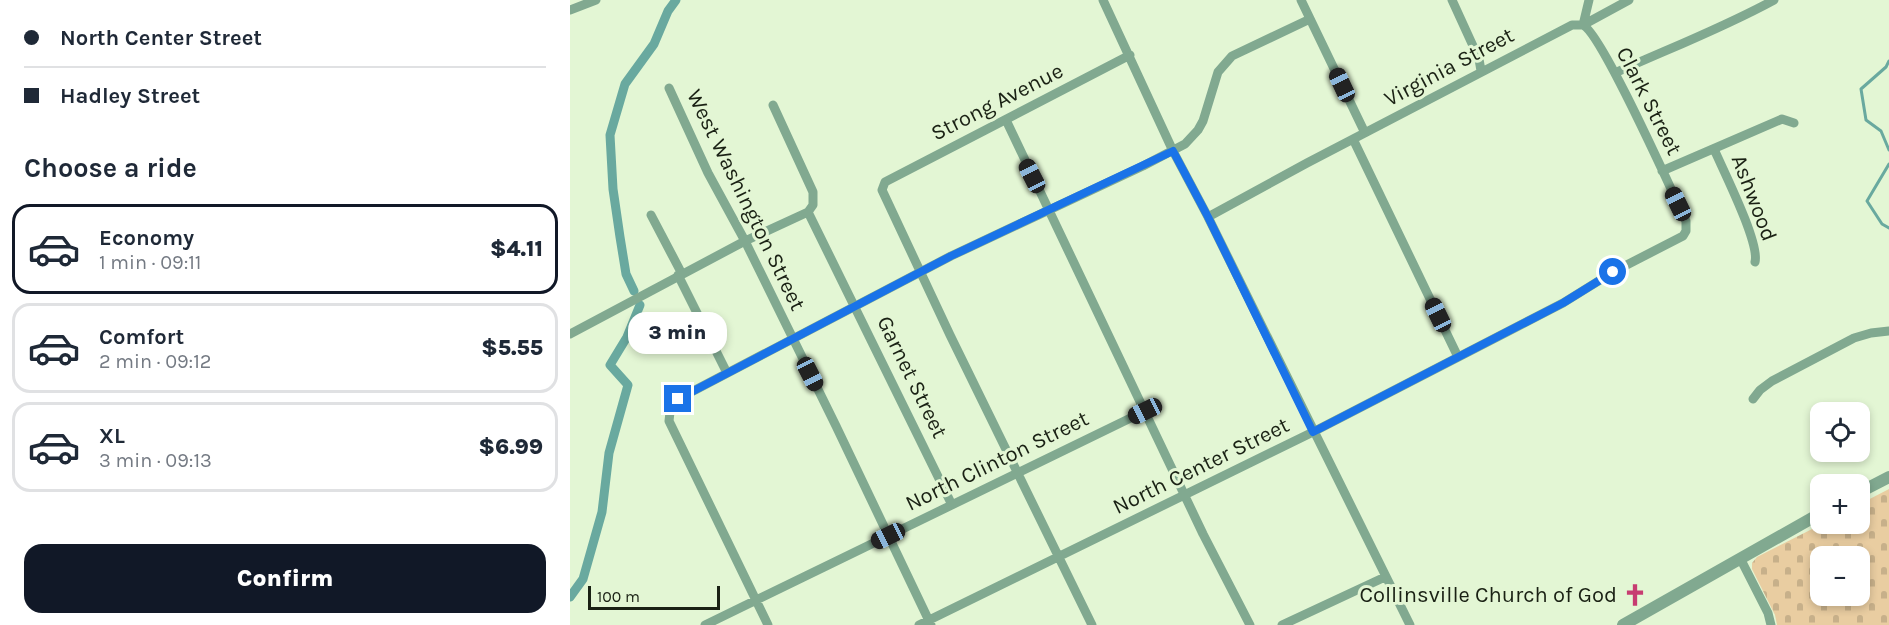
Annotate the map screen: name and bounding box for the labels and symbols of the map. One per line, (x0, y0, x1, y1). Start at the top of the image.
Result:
street label: Virginia Street (1380, 22, 1518, 112)
street label: Clark Street (1611, 43, 1687, 159)
street label: Strong Avenue (927, 58, 1067, 146)
car (1326, 65, 1358, 105)
street label: West Washington Street (681, 85, 811, 315)
street label: Ashwood (1726, 151, 1782, 245)
car (1016, 156, 1048, 196)
car (1662, 184, 1694, 224)
route start (1599, 258, 1626, 285)
car (1422, 295, 1454, 335)
callout: 3 min (628, 312, 728, 354)
street label: Garnet Street (871, 312, 953, 442)
car (794, 354, 826, 394)
route end (664, 385, 691, 412)
car (1125, 395, 1165, 427)
street label: North Clinton Street (901, 405, 1093, 517)
street label: North Center Street (1109, 412, 1293, 520)
car (868, 520, 908, 552)
place label: Collinsville Church of God (1359, 582, 1617, 608)
church icon: Collinsville Church of God (1622, 582, 1648, 608)
scale bar (588, 583, 720, 610)

